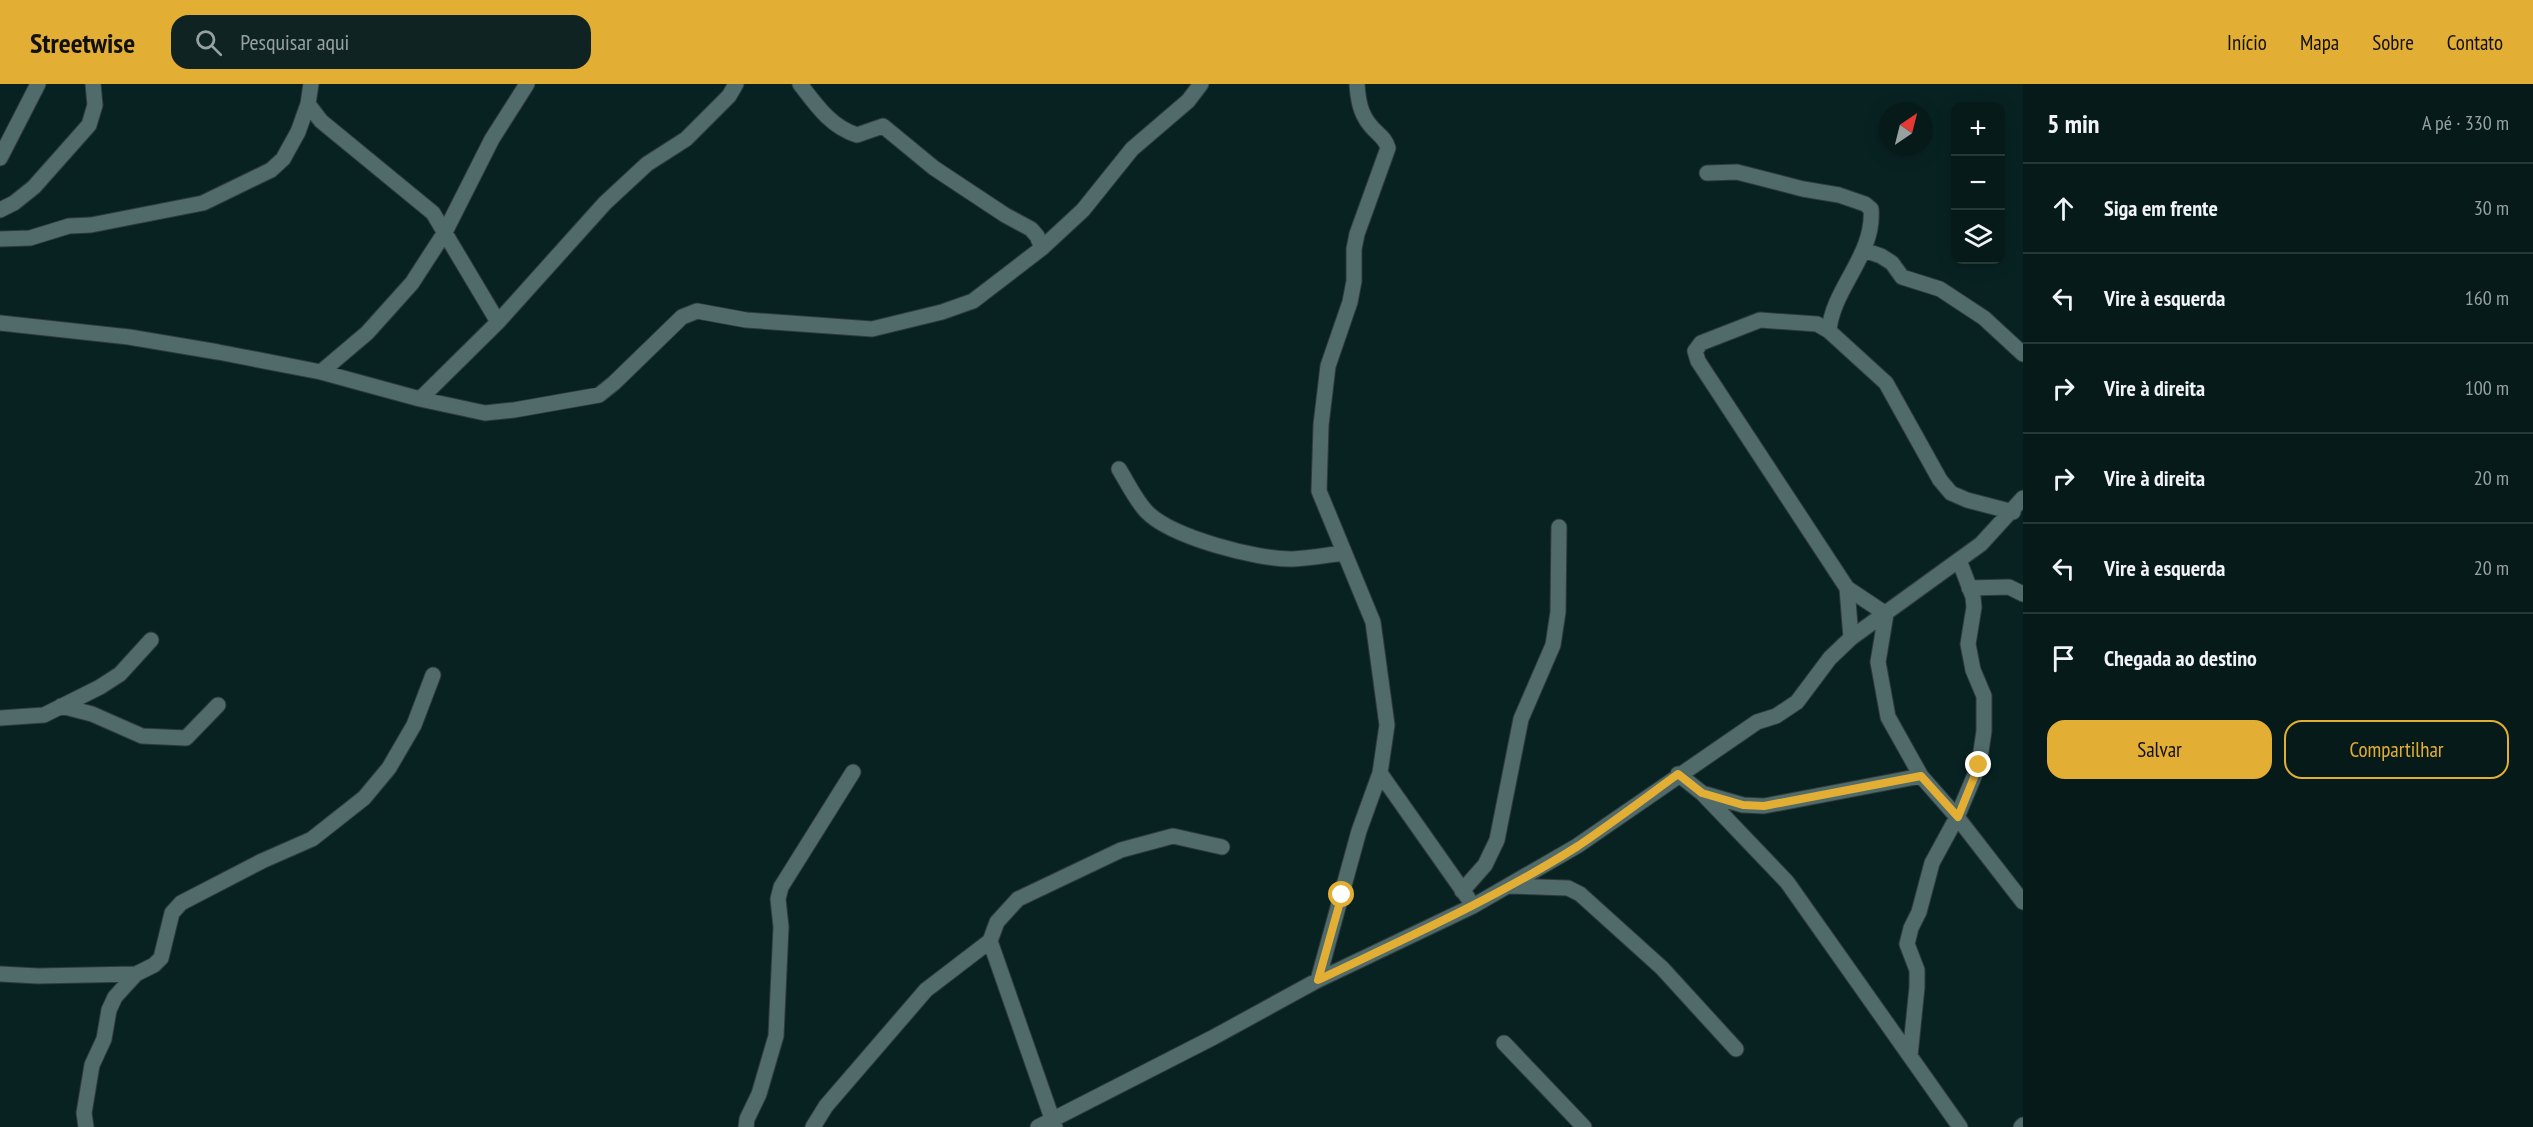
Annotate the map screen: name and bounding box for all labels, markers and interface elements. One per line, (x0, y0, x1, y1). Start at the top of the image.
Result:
search box (171, 15, 591, 69)
text: Streetwise (30, 24, 135, 61)
icon: search (192, 26, 225, 59)
text: Pesquisar aqui (240, 28, 349, 56)
text: Início (2227, 29, 2267, 56)
text: Mapa (2300, 29, 2339, 56)
text: Sobre (2372, 29, 2414, 56)
text: Contato (2447, 29, 2503, 56)
north arrow (1879, 102, 1933, 156)
map controls (1951, 102, 2005, 264)
button: + (1951, 102, 2005, 156)
text: 5 min (2047, 107, 2100, 140)
text: A pé · 330 m (2422, 110, 2509, 136)
button: − (1951, 156, 2005, 210)
icon: ahead (2047, 192, 2080, 225)
text: Siga em frente (2104, 194, 2218, 222)
text: 30 m (2474, 195, 2509, 221)
button: layers (1951, 210, 2005, 264)
icon: left (2047, 282, 2080, 315)
text: Vire à esquerda (2104, 284, 2225, 312)
text: 160 m (2465, 285, 2509, 311)
icon: right (2047, 372, 2080, 405)
text: Vire à direita (2104, 374, 2205, 402)
text: 100 m (2465, 375, 2509, 401)
icon: right (2047, 462, 2080, 495)
text: Vire à direita (2104, 464, 2205, 492)
text: 20 m (2474, 465, 2509, 491)
icon: left (2047, 552, 2080, 585)
text: Vire à esquerda (2104, 554, 2225, 582)
text: 20 m (2474, 555, 2509, 581)
icon: arrive (2047, 642, 2080, 675)
text: Chegada ao destino (2104, 644, 2257, 672)
button: Salvar (2047, 720, 2272, 779)
button: Compartilhar (2284, 720, 2509, 779)
route end (1965, 751, 1991, 777)
route start (1328, 881, 1354, 907)

